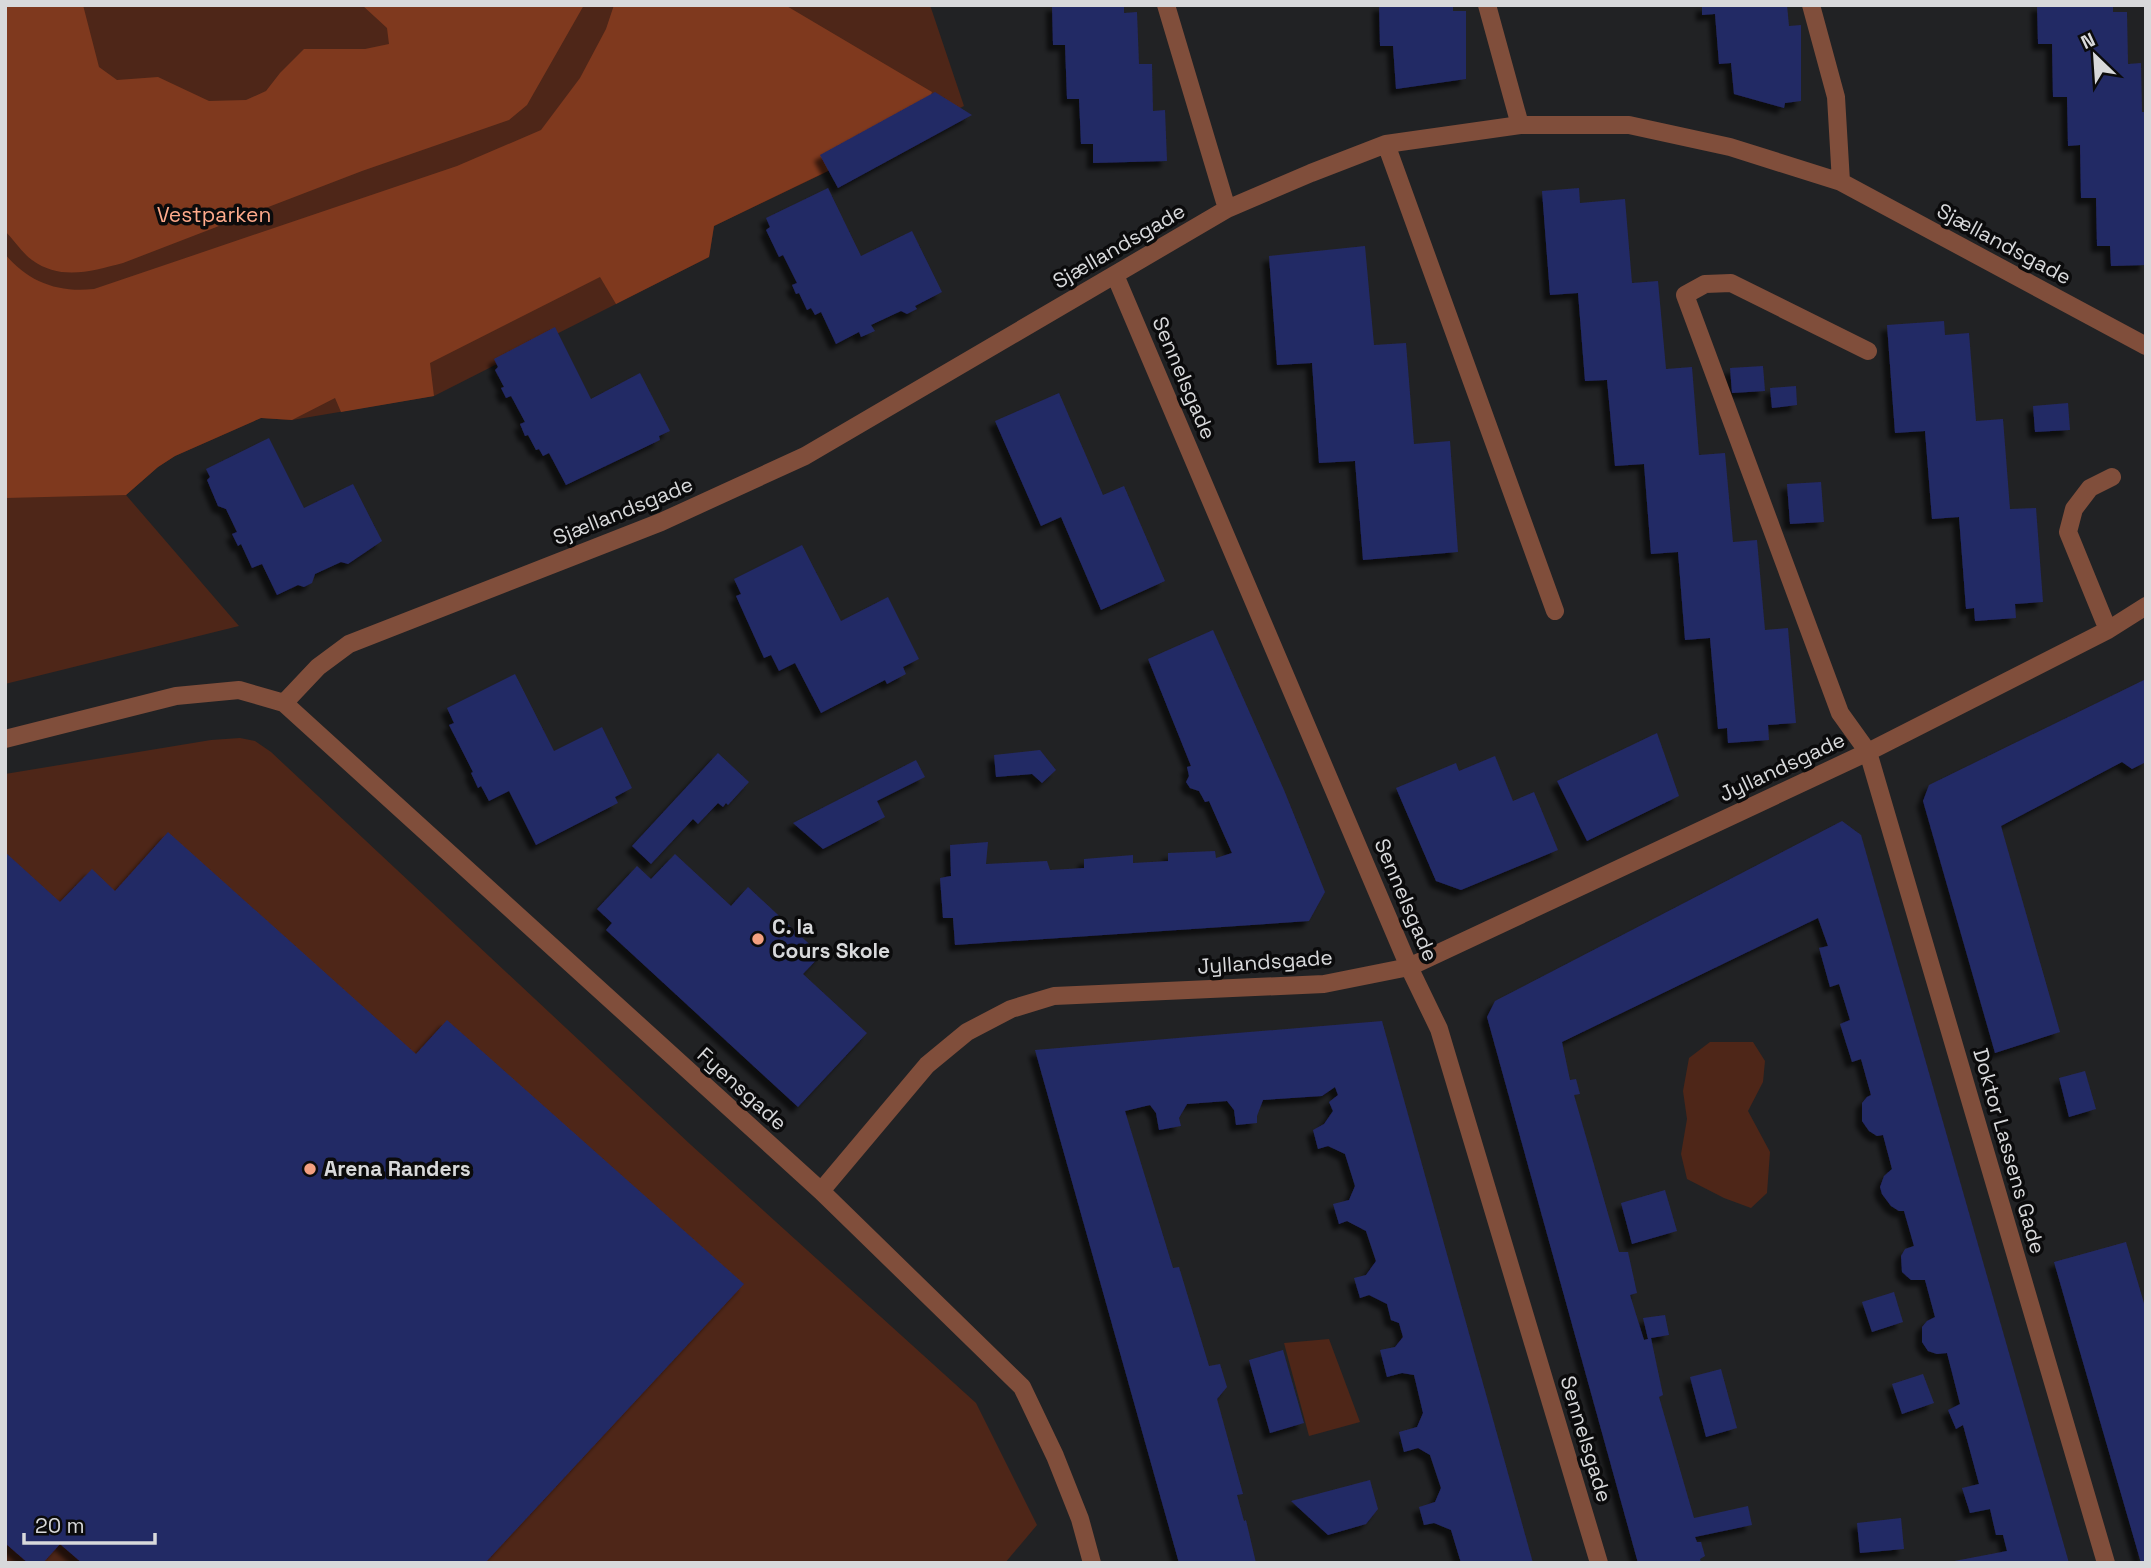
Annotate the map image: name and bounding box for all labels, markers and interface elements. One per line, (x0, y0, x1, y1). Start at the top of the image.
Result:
north arrow (2060, 21, 2130, 91)
text: N (2077, 27, 2099, 55)
street label: Sjællandsgade (1048, 197, 1190, 294)
street label: Sjællandsgade (1932, 197, 2076, 290)
park label: Vestparken (157, 201, 271, 228)
street label: Sennelsgade (1146, 312, 1222, 443)
street label: Sjællandsgade (549, 470, 697, 551)
street label: Jyllandsgade (1715, 726, 1849, 807)
street label: Sennelsgade (1368, 834, 1444, 965)
place label: C. la Cours Skole (772, 913, 890, 964)
marker: C. la Cours Skole (750, 931, 766, 947)
street label: Jyllandsgade (1196, 943, 1334, 980)
street label: Fyensgade (692, 1041, 793, 1136)
street label: Doktor Lassens Gade (1967, 1045, 2052, 1257)
place label: Arena Randers (324, 1155, 471, 1182)
marker: Arena Randers (302, 1161, 318, 1177)
street label: Sennelsgade (1554, 1372, 1619, 1505)
scale bar (24, 1502, 156, 1546)
text: 20 m (35, 1512, 85, 1539)

